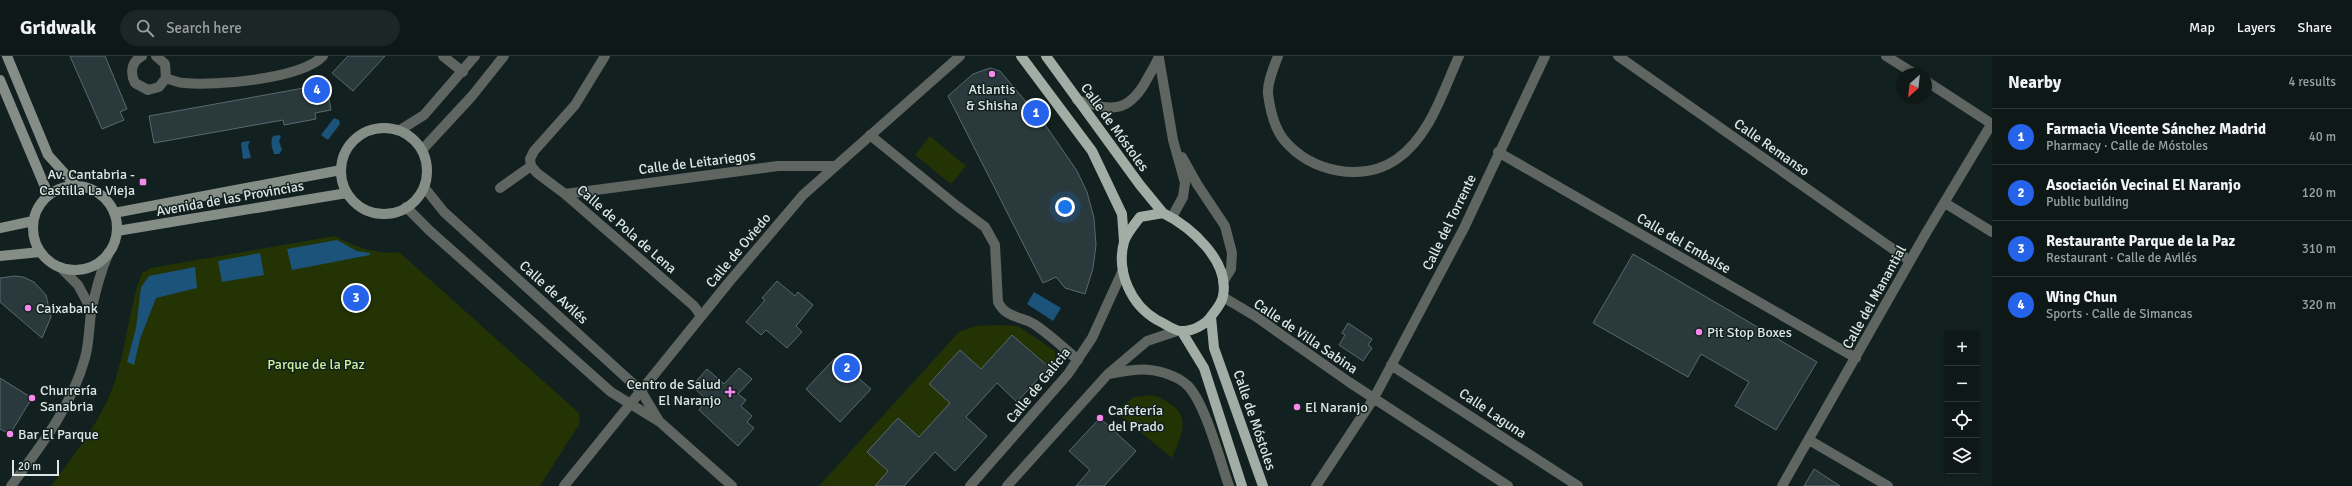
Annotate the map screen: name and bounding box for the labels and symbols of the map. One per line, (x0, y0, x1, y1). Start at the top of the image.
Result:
north arrow (1896, 68, 1932, 104)
marker: Atlantis & Shisha (987, 69, 997, 79)
pin: 4 (304, 75, 330, 105)
street label: Calle de Móstoles (1077, 80, 1152, 175)
place label: Atlantis & Shisha (966, 81, 1018, 114)
pin: 1 (1023, 98, 1049, 128)
street label: Calle Remanso (1731, 115, 1813, 180)
street label: Calle de Leitariegos (638, 147, 756, 178)
place label: Av. Cantabria - Castilla La Vieja (39, 166, 135, 199)
street label: Calle del Torrente (1419, 172, 1480, 273)
marker: Av. Cantabria - Castilla La Vieja (138, 177, 148, 187)
street label: Avenida de las Provincias (155, 177, 305, 220)
street label: Calle de Pola de Lena (573, 182, 680, 277)
your location (1055, 197, 1075, 217)
street label: Calle de Oviedo (702, 210, 774, 291)
street label: Calle del Embalse (1634, 210, 1734, 277)
street label: Calle del Manantial (1839, 242, 1910, 352)
street label: Calle de Avilés (516, 257, 591, 328)
pin: 3 (343, 283, 369, 313)
street label: Calle de Villa Sabina (1250, 295, 1361, 378)
place label: Caixabank (36, 300, 98, 317)
marker: Caixabank (23, 303, 33, 313)
place label: Pit Stop Boxes (1707, 324, 1792, 341)
marker: Pit Stop Boxes (1694, 327, 1704, 337)
street label: Calle de Galicia (1003, 344, 1074, 427)
pin: 2 (834, 353, 860, 383)
park label: Parque de la Paz (267, 356, 365, 373)
street label: Calle de Móstoles (1229, 368, 1280, 472)
place label: Centro de Salud El Naranjo (626, 376, 721, 409)
place label: Churrería Sanabria (40, 382, 97, 415)
street label: Calle Laguna (1456, 385, 1530, 442)
marker: Centro de Salud El Naranjo (724, 386, 736, 398)
marker: Churrería Sanabria (27, 393, 37, 403)
place label: El Naranjo (1305, 399, 1368, 416)
place label: Cafetería del Prado (1108, 402, 1164, 435)
marker: El Naranjo (1292, 402, 1302, 412)
marker: Cafetería del Prado (1095, 413, 1105, 423)
place label: Bar El Parque (18, 426, 99, 443)
marker: Bar El Parque (5, 429, 15, 439)
scale bar (12, 458, 59, 477)

